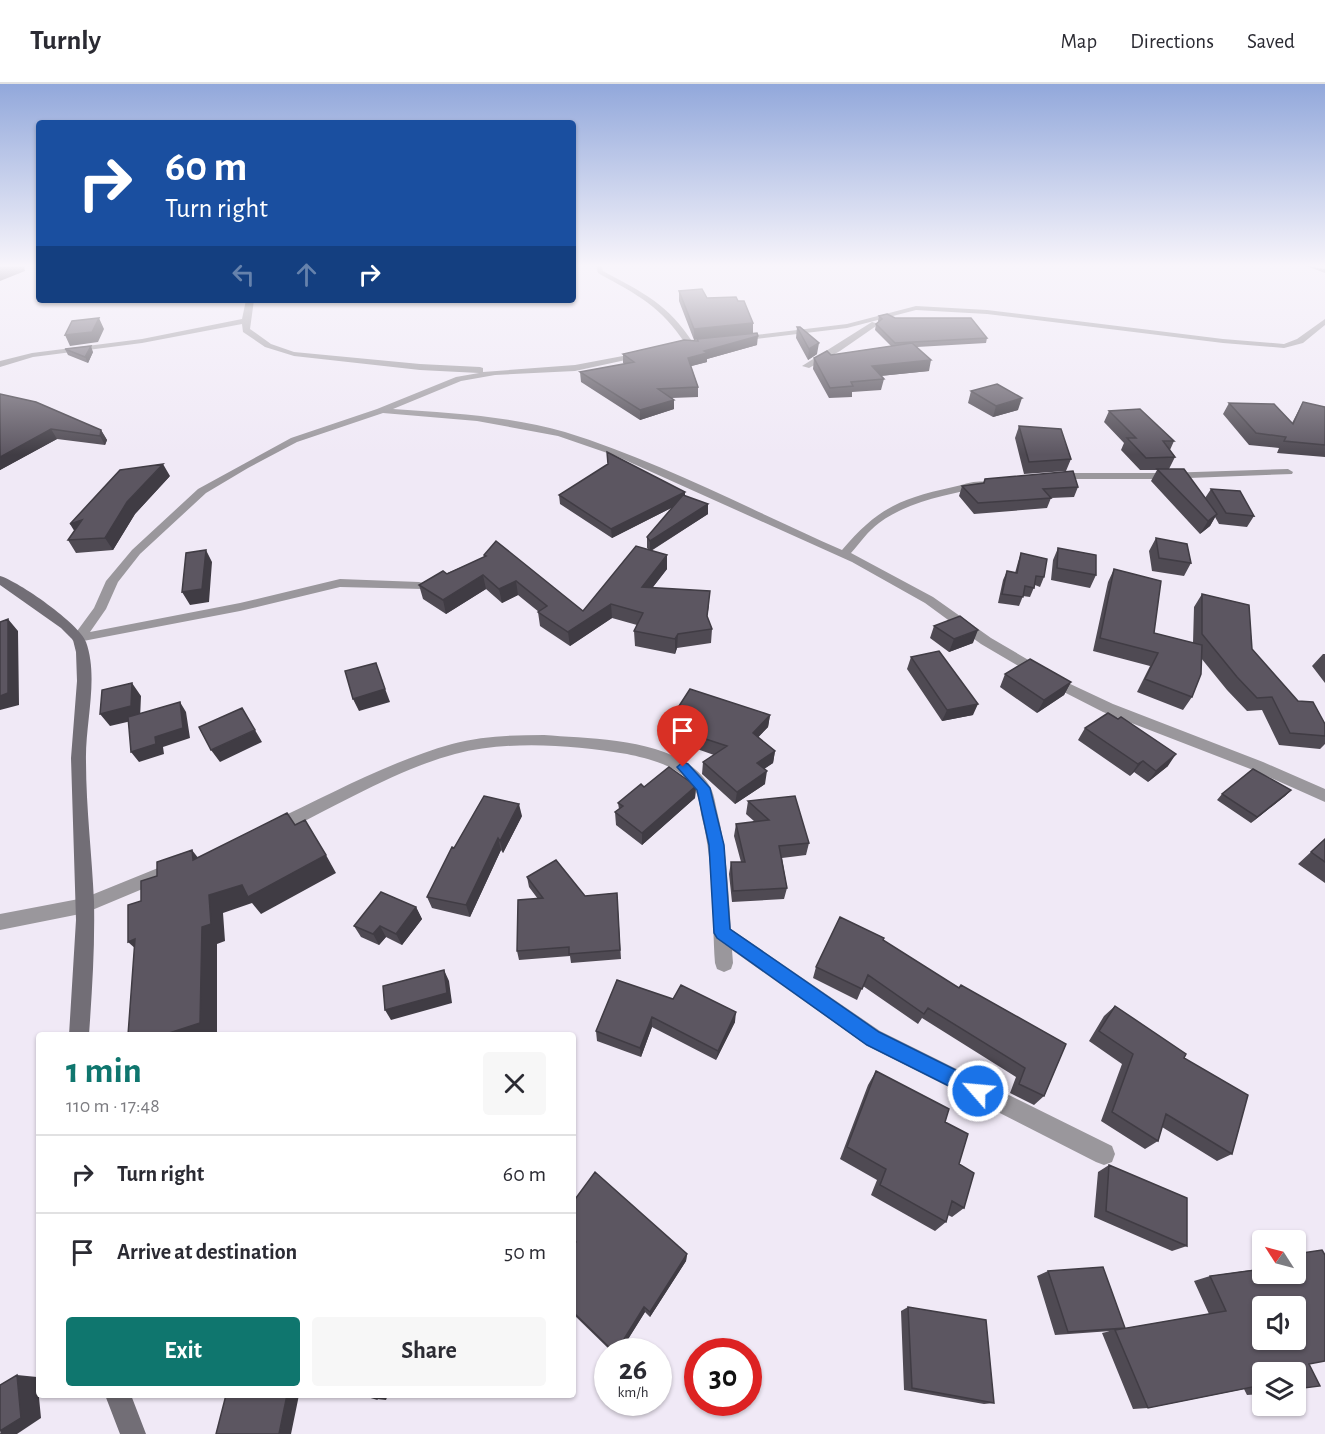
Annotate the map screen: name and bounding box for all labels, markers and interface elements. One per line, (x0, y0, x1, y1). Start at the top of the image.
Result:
text: Turnly (30, 27, 101, 55)
text: Map (1061, 31, 1097, 52)
text: Directions (1130, 31, 1214, 52)
text: Saved (1247, 31, 1295, 52)
icon: right (66, 144, 144, 222)
text: 60 m (165, 146, 247, 188)
text: Turn right (165, 195, 268, 222)
icon: left (227, 258, 260, 291)
icon: ahead (290, 258, 323, 291)
icon: right (353, 258, 386, 291)
pin (657, 705, 708, 767)
icon: arrive (666, 714, 699, 747)
button: close (483, 1052, 546, 1115)
text: 1 min (66, 1053, 142, 1089)
position arrow (946, 1059, 1010, 1123)
text: 110 m · 17:48 (66, 1096, 160, 1116)
icon: right (66, 1158, 99, 1191)
text: Turn right (117, 1163, 204, 1185)
text: 60 m (503, 1163, 546, 1185)
north arrow (1252, 1230, 1306, 1284)
map controls (1252, 1230, 1306, 1416)
icon: arrive (66, 1236, 99, 1269)
text: Arrive at destination (117, 1241, 297, 1263)
text: 50 m (504, 1241, 546, 1263)
button: sound (1252, 1296, 1306, 1350)
button: Exit (66, 1317, 300, 1386)
button: Share (312, 1317, 546, 1386)
speed limit sign: 30 (684, 1338, 762, 1416)
text: 26 (619, 1355, 647, 1385)
button: layers (1252, 1362, 1306, 1416)
text: km/h (618, 1385, 648, 1400)

